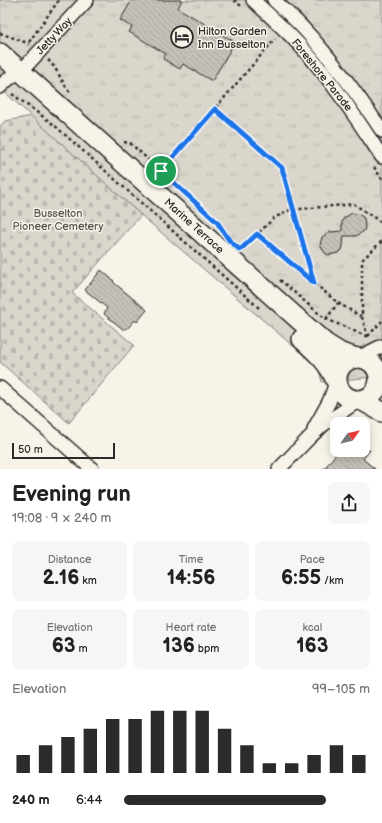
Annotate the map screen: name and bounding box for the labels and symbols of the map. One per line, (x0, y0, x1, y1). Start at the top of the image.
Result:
street label: Jetty Way (33, 15, 75, 57)
hotel icon: Hilton Garden Inn Busselton (169, 24, 195, 50)
place label: Hilton Garden Inn Busselton (198, 25, 267, 51)
street label: Foreshore Parade (289, 36, 355, 114)
pin (144, 154, 178, 188)
street label: Marine Terrace (161, 196, 227, 257)
park label: Busselton Pioneer Cemetery (13, 207, 104, 233)
north arrow (330, 417, 370, 457)
scale bar (12, 441, 115, 460)

